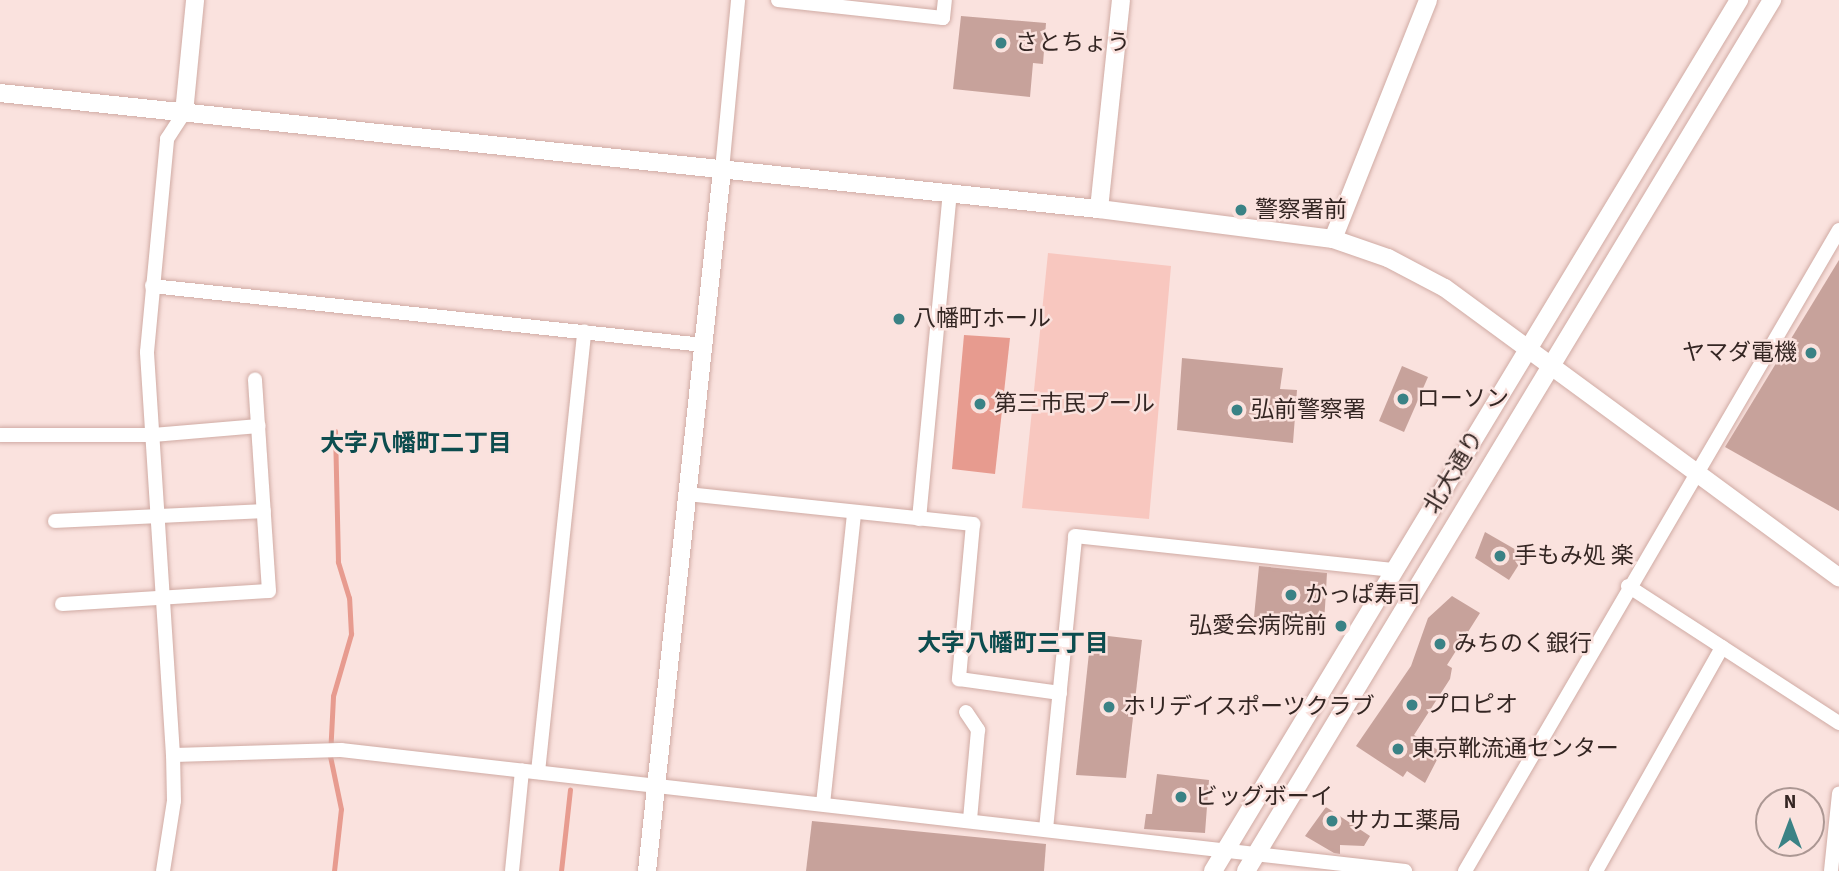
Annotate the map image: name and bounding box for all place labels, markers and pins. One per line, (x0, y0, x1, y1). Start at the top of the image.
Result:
place label: さとちょう (1015, 29, 1130, 57)
marker: さとちょう (993, 35, 1009, 51)
place label: 警察署前 (1255, 196, 1347, 224)
marker: 警察署前 (1233, 202, 1249, 218)
place label: 八幡町ホール (913, 305, 1051, 333)
marker: 八幡町ホール (891, 311, 907, 327)
place label: ヤマダ電機 (1682, 339, 1797, 367)
marker: ヤマダ電機 (1803, 345, 1819, 361)
place label: ローソン (1417, 385, 1509, 413)
place label: 第三市民プール (994, 390, 1155, 418)
marker: ローソン (1395, 391, 1411, 407)
marker: 第三市民プール (972, 396, 988, 412)
place label: 弘前警察署 (1251, 396, 1366, 424)
marker: 弘前警察署 (1229, 402, 1245, 418)
place label: 手もみ処 楽 (1514, 542, 1634, 570)
marker: 手もみ処 楽 (1492, 548, 1508, 564)
place label: かっぱ寿司 (1305, 581, 1420, 609)
marker: かっぱ寿司 (1283, 587, 1299, 603)
place label: 弘愛会病院前 (1189, 612, 1327, 640)
marker: 弘愛会病院前 (1333, 618, 1349, 634)
place label: みちのく銀行 (1454, 630, 1592, 658)
marker: みちのく銀行 (1432, 636, 1448, 652)
place label: プロピオ (1426, 691, 1518, 719)
place label: ホリデイスポーツクラブ (1123, 693, 1376, 721)
marker: プロピオ (1404, 697, 1420, 713)
marker: ホリデイスポーツクラブ (1101, 699, 1117, 715)
place label: 東京靴流通センター (1412, 735, 1619, 763)
marker: 東京靴流通センター (1390, 741, 1406, 757)
place label: ビッグボーイ (1195, 783, 1333, 811)
marker: ビッグボーイ (1173, 789, 1189, 805)
place label: サカエ薬局 (1346, 807, 1461, 835)
marker: サカエ薬局 (1324, 813, 1340, 829)

